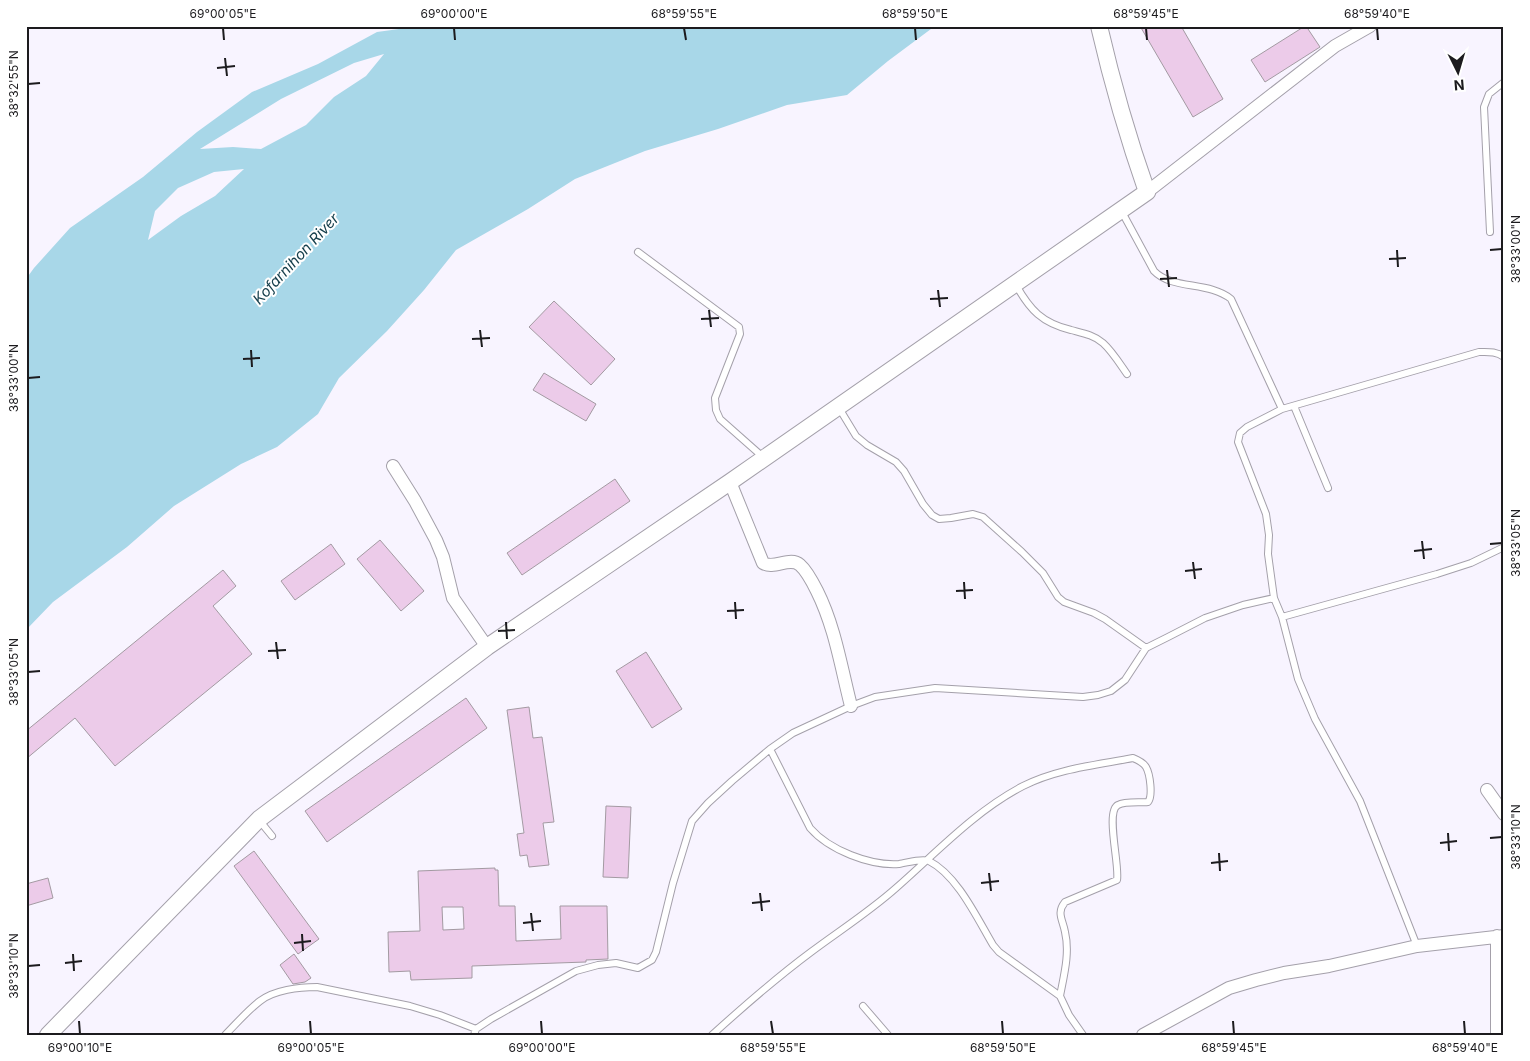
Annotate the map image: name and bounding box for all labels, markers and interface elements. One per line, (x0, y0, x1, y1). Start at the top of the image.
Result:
text: 69°00'05"E (190, 6, 256, 21)
text: 69°00'00"E (420, 6, 488, 21)
text: 68°59'55"E (651, 6, 717, 21)
text: 68°59'50"E (882, 6, 948, 21)
text: 68°59'45"E (1113, 6, 1179, 21)
text: 68°59'40"E (1344, 6, 1410, 21)
north arrow (1432, 48, 1482, 98)
text: 38°32'55"N (6, 50, 21, 118)
text: N (1453, 77, 1465, 94)
water label: Kofarnihon River (248, 209, 343, 308)
text: 38°33'00"N (1508, 215, 1523, 283)
text: 38°33'00"N (6, 344, 21, 412)
text: 38°33'05"N (1508, 509, 1523, 577)
text: 38°33'05"N (6, 638, 21, 706)
text: 38°33'10"N (1508, 804, 1523, 870)
text: 38°33'10"N (6, 933, 21, 999)
text: 69°00'10"E (48, 1040, 112, 1055)
text: 69°00'05"E (278, 1040, 344, 1055)
text: 69°00'00"E (508, 1040, 576, 1055)
text: 68°59'55"E (740, 1040, 806, 1055)
text: 68°59'50"E (970, 1040, 1036, 1055)
text: 68°59'45"E (1201, 1040, 1267, 1055)
text: 68°59'40"E (1432, 1040, 1498, 1055)

